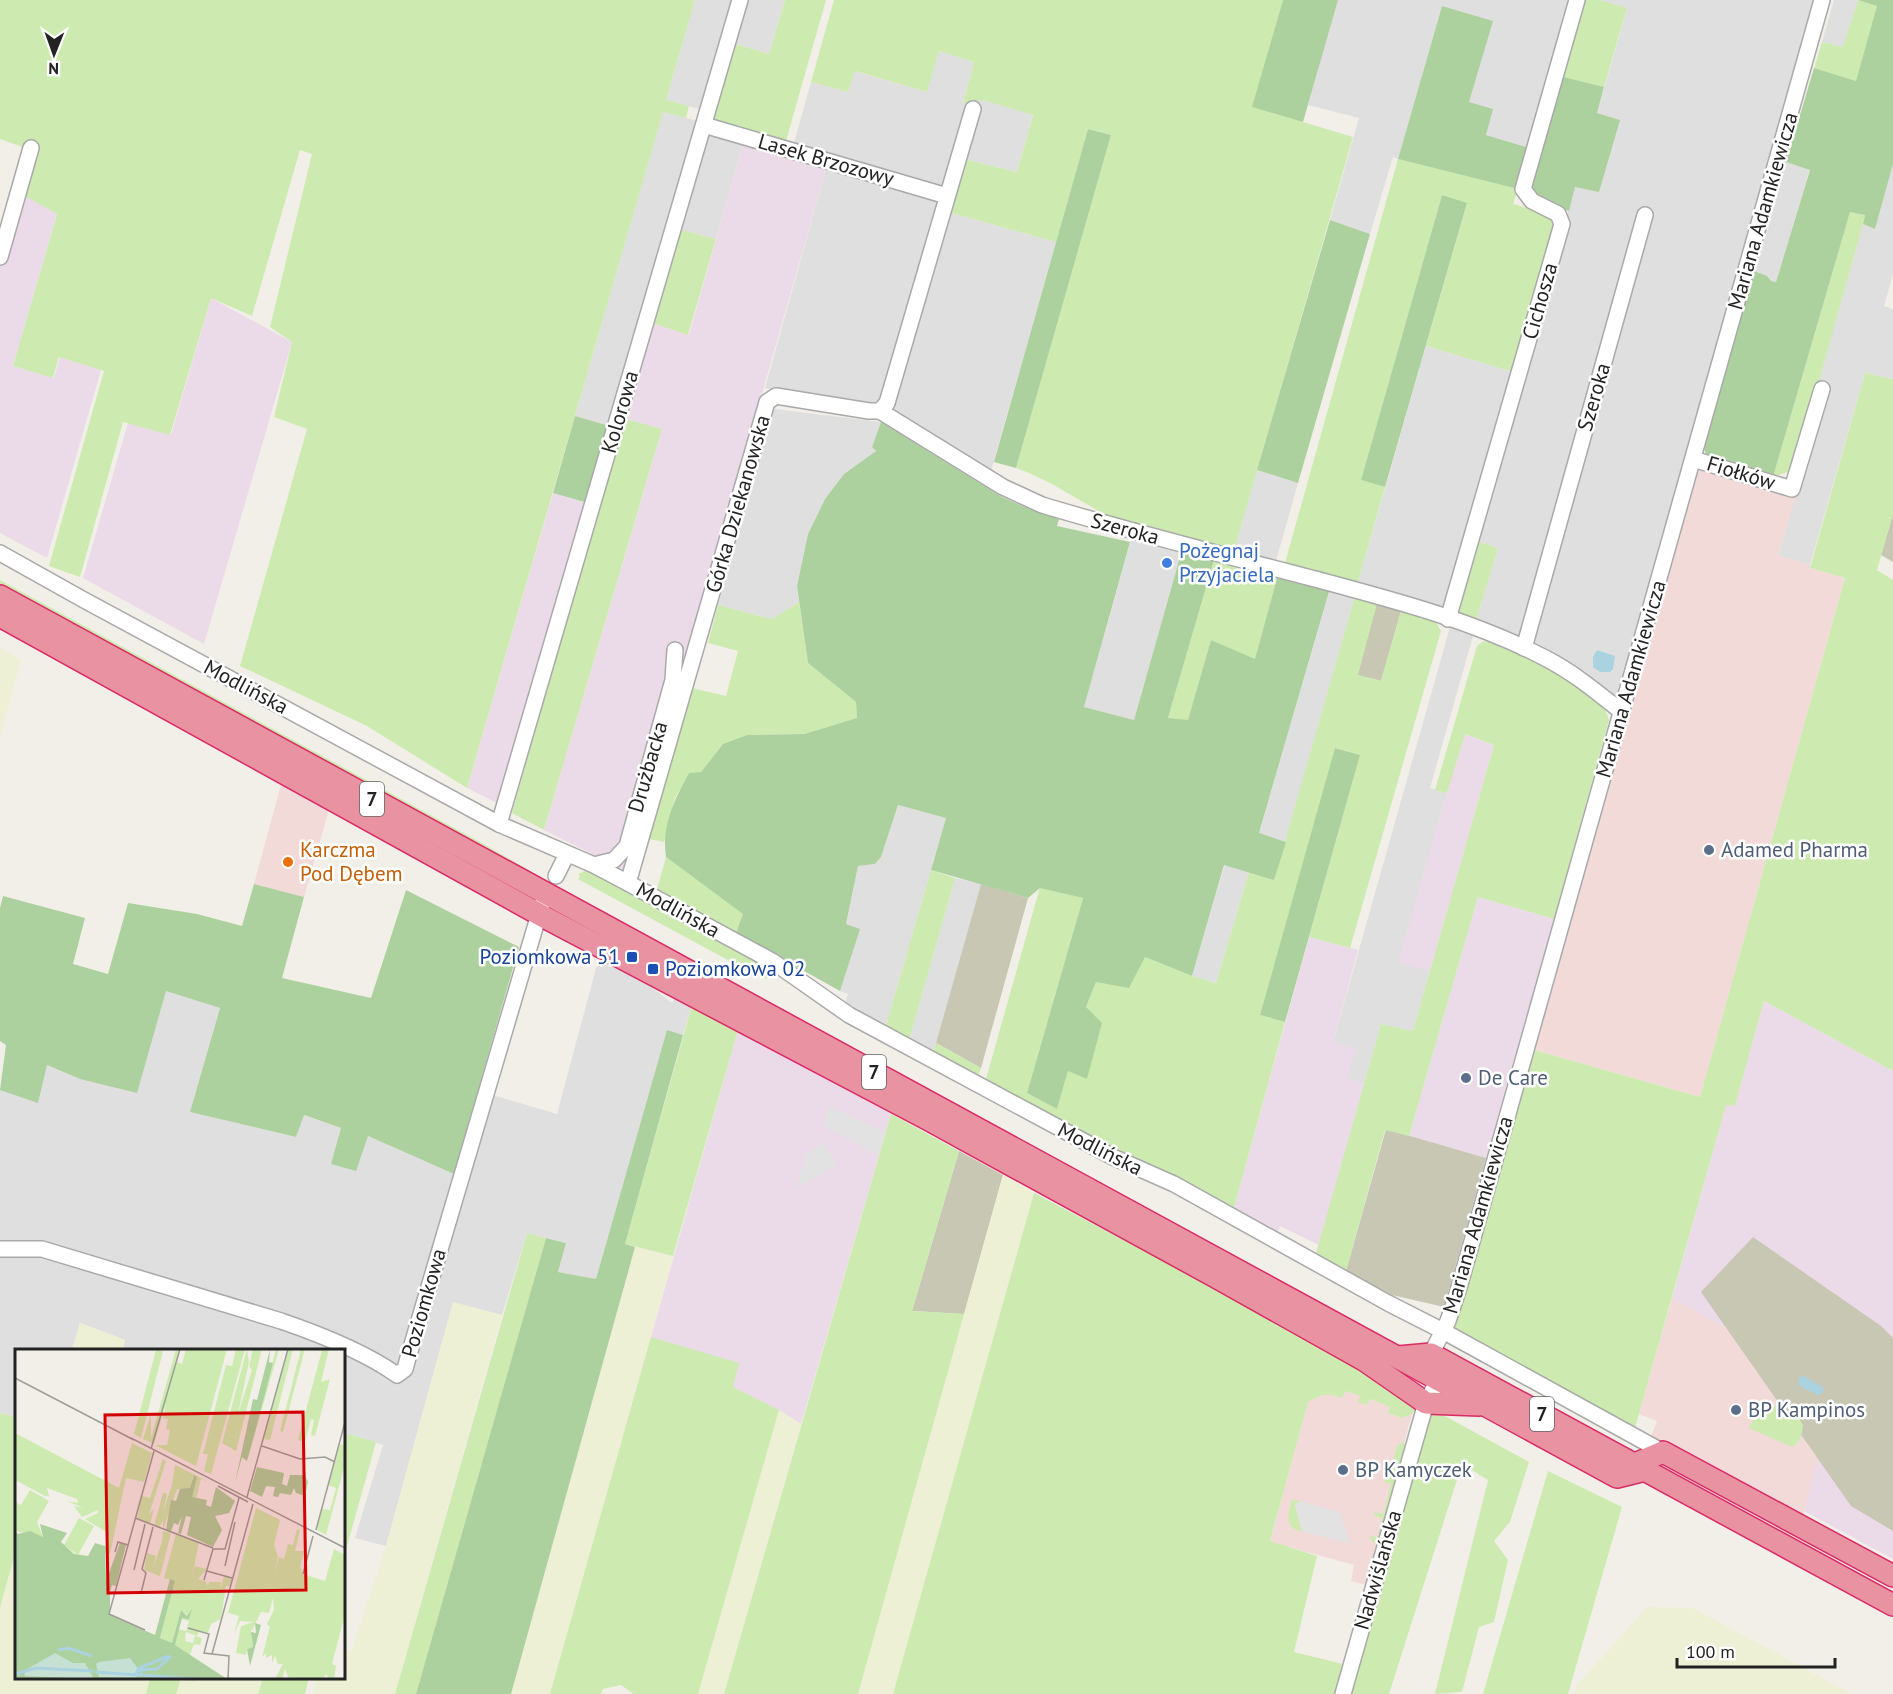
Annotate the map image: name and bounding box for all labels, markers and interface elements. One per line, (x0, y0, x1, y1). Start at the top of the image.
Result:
north arrow (24, 24, 84, 84)
text: N (48, 59, 59, 79)
street label: Mariana Adamkiewicza (1721, 109, 1804, 313)
street label: Lasek Brzozowy (755, 127, 897, 192)
street label: Cichosza (1516, 259, 1563, 342)
street label: Szeroka (1571, 360, 1616, 434)
street label: Kolorowa (595, 368, 644, 456)
street label: Górka Dziekanowska (699, 412, 776, 596)
street label: Fiołków (1704, 449, 1779, 496)
street label: Szeroka (1088, 506, 1162, 551)
place label: Pożegnaj Przyjaciela (1179, 537, 1274, 588)
marker: Pożegnaj Przyjaciela (1160, 556, 1174, 570)
street label: Mariana Adamkiewicza (1589, 577, 1672, 781)
street label: Modlińska (199, 653, 293, 720)
street label: Drużbacka (622, 718, 673, 815)
road number: 7 (360, 782, 384, 816)
place label: Karczma Pod Dębem (300, 836, 403, 887)
place label: Adamed Pharma (1721, 836, 1868, 863)
marker: Adamed Pharma (1702, 843, 1716, 857)
marker: Karczma Pod Dębem (281, 855, 295, 869)
street label: Modlińska (632, 876, 725, 944)
place label: Poziomkowa 51 (480, 943, 620, 970)
marker: Poziomkowa 51 (625, 950, 639, 964)
place label: Poziomkowa 02 (665, 955, 805, 982)
marker: Poziomkowa 02 (646, 962, 660, 976)
road number: 7 (862, 1055, 886, 1089)
place label: De Care (1478, 1064, 1548, 1091)
marker: De Care (1459, 1071, 1473, 1085)
street label: Mariana Adamkiewicza (1436, 1113, 1519, 1317)
street label: Modlińska (1053, 1116, 1147, 1181)
street label: Poziomkowa (395, 1245, 452, 1360)
inset map (15, 1349, 345, 1679)
place label: BP Kampinos (1748, 1396, 1865, 1423)
road number: 7 (1530, 1397, 1554, 1431)
marker: BP Kampinos (1729, 1403, 1743, 1417)
place label: BP Kamyczek (1355, 1456, 1472, 1483)
marker: BP Kamyczek (1336, 1463, 1350, 1477)
street label: Nadwiślańska (1348, 1507, 1407, 1633)
scale bar (1677, 1631, 1834, 1669)
text: 100 m (1686, 1640, 1735, 1663)

